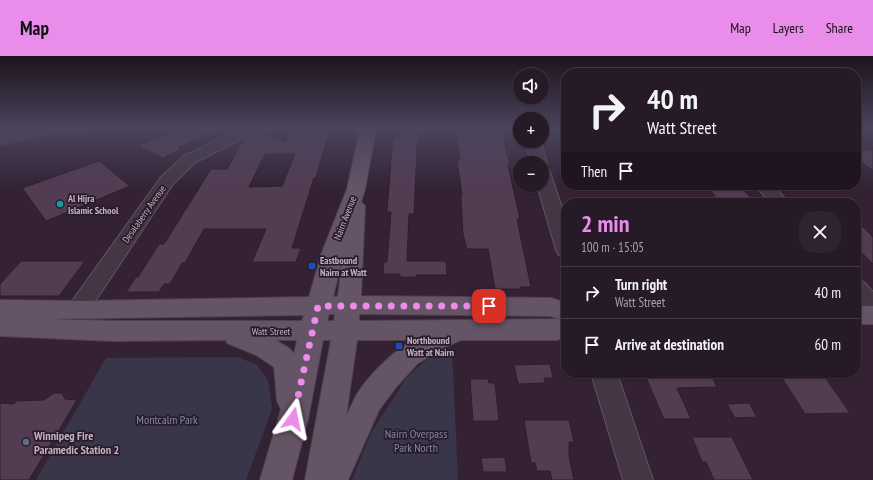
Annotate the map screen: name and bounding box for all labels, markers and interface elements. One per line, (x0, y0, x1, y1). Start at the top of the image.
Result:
text: Map (20, 16, 49, 40)
text: Map (730, 19, 751, 37)
text: Layers (773, 19, 804, 37)
text: Share (826, 19, 853, 37)
map controls (513, 68, 549, 192)
button: sound (513, 68, 549, 104)
text: 40 m (647, 80, 698, 117)
icon: right (581, 84, 633, 136)
button: + (513, 112, 549, 148)
text: Watt Street (647, 116, 717, 139)
button: − (513, 156, 549, 192)
icon: arrive (615, 160, 637, 182)
text: Then (581, 162, 607, 181)
street label: Desalaberry Avenue (119, 183, 169, 245)
place label: Al Hijra Islamic School (67, 192, 119, 217)
street label: Nairn Avenue (331, 194, 359, 242)
marker: Al Hijra Islamic School (55, 199, 65, 209)
text: 2 min (581, 208, 629, 239)
button: close (799, 211, 841, 253)
text: 100 m · 15:05 (581, 239, 644, 256)
place label: Eastbound Nairn at Watt (320, 254, 367, 279)
marker: Eastbound Nairn at Watt (307, 261, 317, 271)
text: Turn right (615, 275, 667, 294)
icon: right (581, 282, 603, 304)
text: 40 m (815, 283, 841, 302)
pin (472, 289, 506, 323)
text: Watt Street (615, 294, 665, 311)
icon: arrive (478, 295, 500, 317)
street label: Watt Street (252, 325, 291, 338)
place label: Northbound Watt at Nairn (406, 334, 454, 359)
icon: arrive (581, 334, 603, 356)
text: Arrive at destination (615, 335, 724, 354)
text: 60 m (815, 335, 841, 354)
marker: Northbound Watt at Nairn (394, 341, 404, 351)
position arrow (272, 398, 314, 440)
park label: Montcalm Park (136, 412, 198, 427)
park label: Nairn Overpass Park North (385, 426, 447, 455)
place label: Winnipeg Fire Paramedic Station 2 (33, 428, 119, 457)
marker: Winnipeg Fire Paramedic Station 2 (21, 437, 31, 447)

